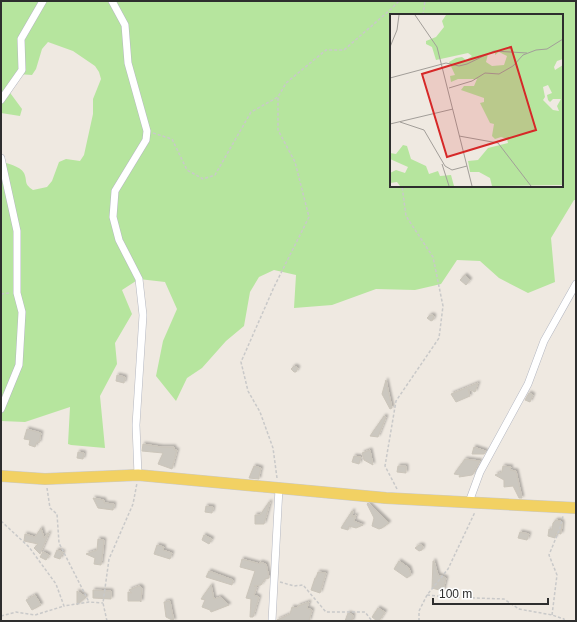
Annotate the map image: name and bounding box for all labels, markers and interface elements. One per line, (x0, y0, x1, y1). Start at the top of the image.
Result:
inset map (390, 14, 563, 187)
scale bar (433, 580, 548, 606)
text: 100 m (439, 587, 472, 601)

